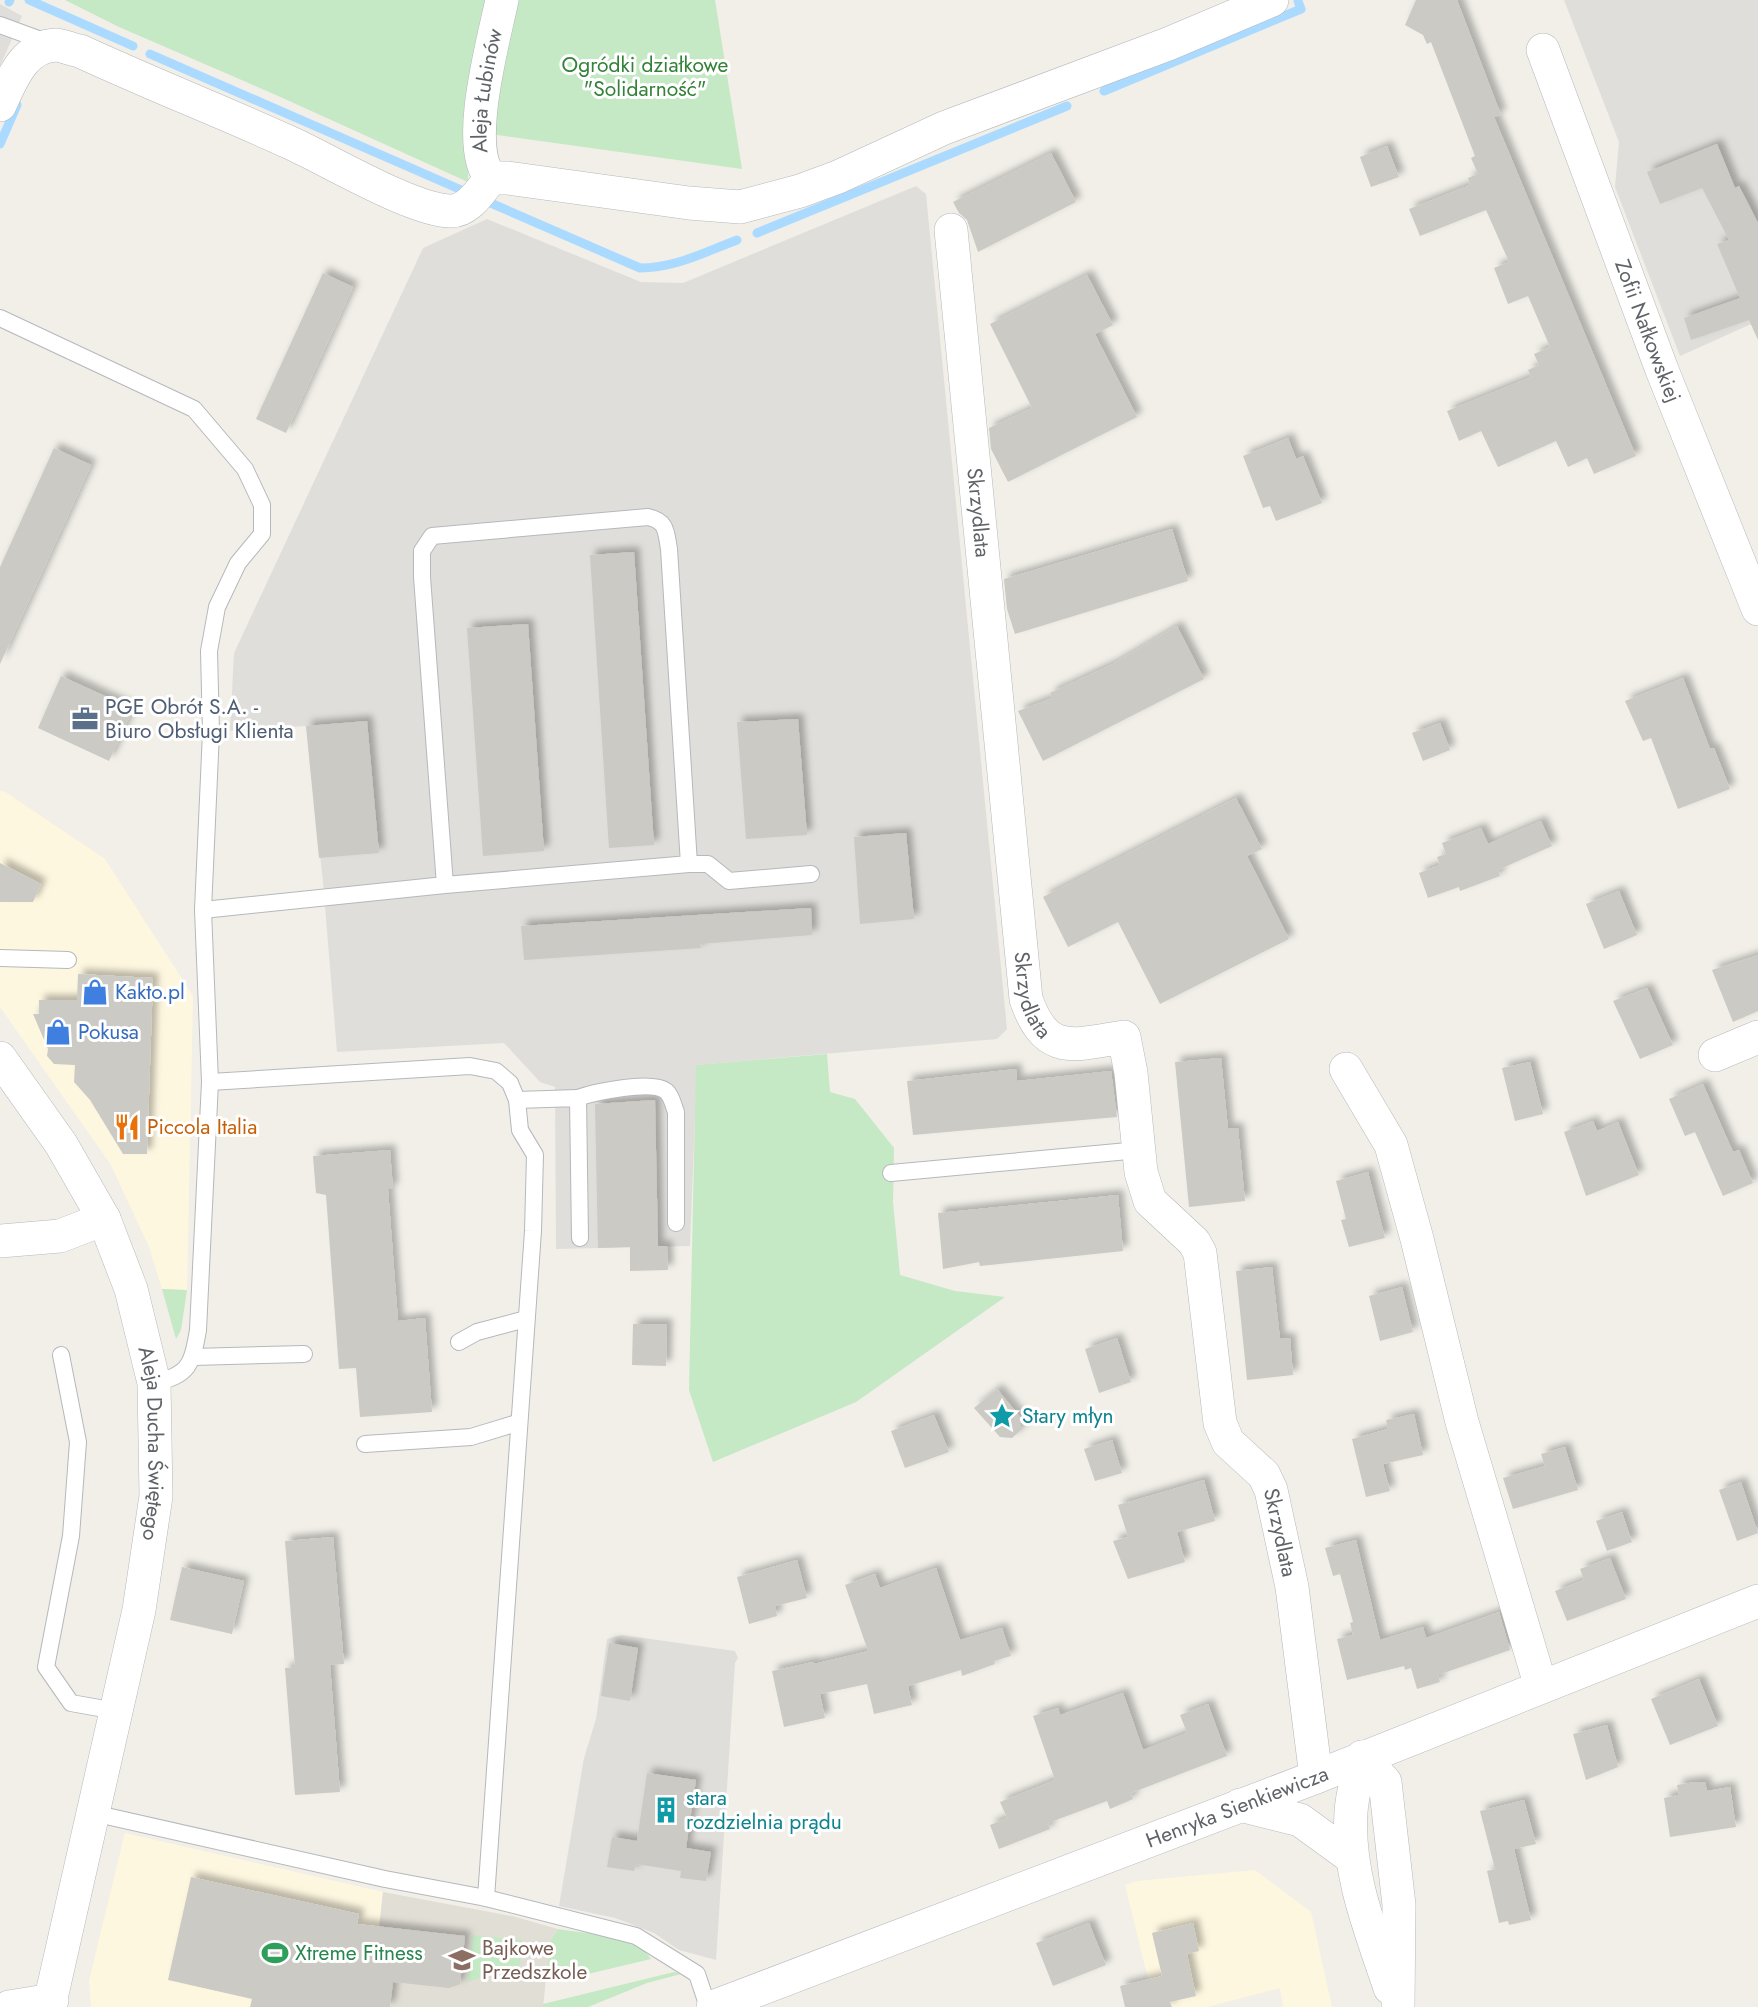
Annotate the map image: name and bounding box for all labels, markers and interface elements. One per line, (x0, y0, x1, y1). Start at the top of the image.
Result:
street label: Aleja Łubinów (464, 25, 510, 154)
park label: Ogródki działkowe "Solidarność" (562, 50, 729, 104)
street label: Zofii Nałkowskiej (1607, 255, 1689, 407)
street label: Skrzydlata (959, 466, 998, 559)
place label: PGE Obrót S.A. - Biuro Obsługi Klienta (105, 692, 294, 746)
office icon: PGE Obrót S.A. - Biuro Obsługi Klienta (70, 704, 100, 734)
street label: Skrzydlata (1006, 950, 1058, 1046)
shop icon: Kakto.pl (80, 977, 110, 1007)
place label: Kakto.pl (115, 977, 185, 1007)
shop icon: Pokusa (43, 1017, 73, 1047)
place label: Pokusa (78, 1017, 139, 1047)
restaurant icon: Piccola Italia (112, 1112, 142, 1142)
place label: Piccola Italia (147, 1112, 257, 1142)
street label: Aleja Ducha Świętego (131, 1343, 172, 1543)
place icon: Stary młyn (987, 1401, 1017, 1431)
place label: Stary młyn (1022, 1401, 1114, 1431)
street label: Skrzydlata (1256, 1485, 1304, 1580)
street label: Henryka Sienkiewicza (1142, 1759, 1333, 1856)
place label: stara rozdzielnia prądu (686, 1783, 842, 1837)
building icon: stara rozdzielnia prądu (651, 1795, 681, 1825)
place label: Bajkowe Przedszkole (482, 1933, 587, 1987)
sports icon: Xtreme Fitness (260, 1938, 290, 1968)
place label: Xtreme Fitness (295, 1938, 423, 1968)
school or university icon: Bajkowe Przedszkole (447, 1945, 477, 1975)

